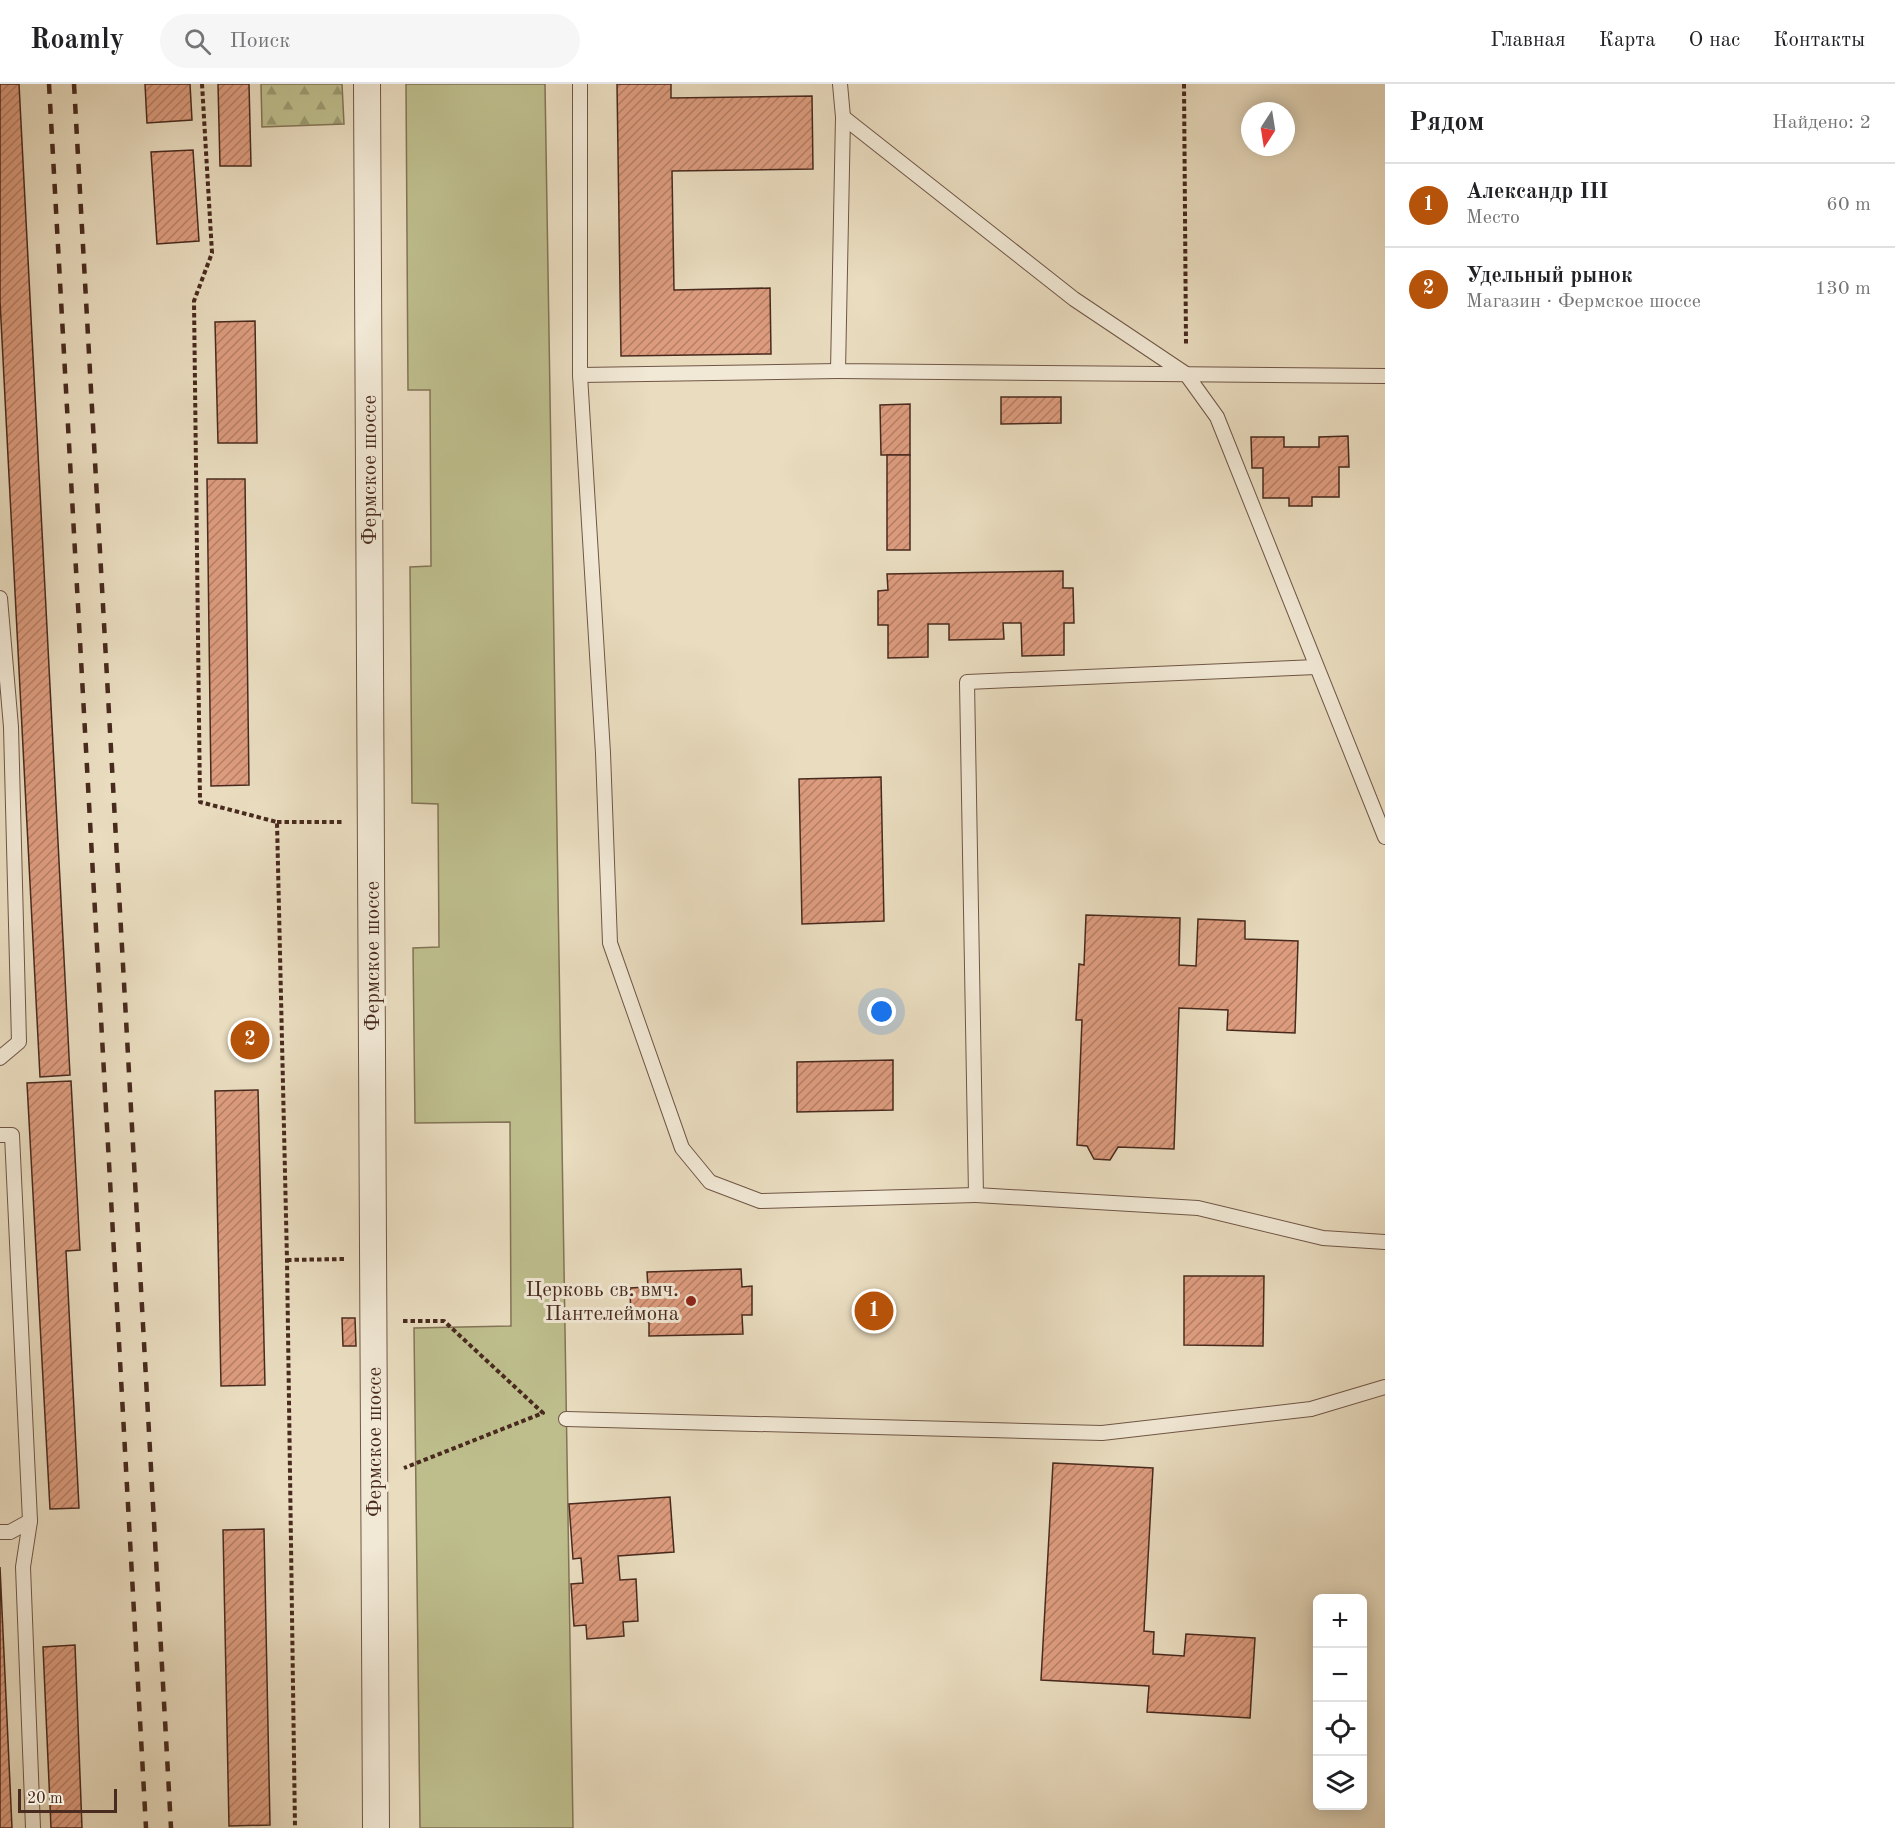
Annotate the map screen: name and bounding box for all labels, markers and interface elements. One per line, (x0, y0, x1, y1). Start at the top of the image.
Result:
search box (160, 14, 580, 68)
icon: search (181, 25, 214, 58)
text: Roamly (30, 27, 124, 55)
text: Поиск (229, 30, 290, 52)
text: Главная (1490, 30, 1566, 51)
text: Карта (1599, 30, 1656, 51)
text: О нас (1689, 30, 1740, 51)
text: Контакты (1773, 30, 1865, 51)
north arrow (1241, 102, 1295, 156)
text: Рядом (1409, 110, 1484, 136)
text: Найдено: 2 (1772, 113, 1871, 133)
text: Александр III (1466, 181, 1609, 203)
text: 1 (1423, 195, 1434, 215)
text: 60 m (1826, 195, 1871, 215)
text: Место (1466, 208, 1520, 228)
text: Удельный рынок (1466, 265, 1633, 287)
text: 2 (1423, 279, 1434, 299)
text: 130 m (1815, 279, 1871, 299)
text: Магазин · Фермское шоссе (1466, 292, 1701, 312)
street label: Фермское шоссе (360, 395, 381, 545)
street label: Фермское шоссе (363, 881, 384, 1031)
your location (867, 997, 896, 1026)
pin: 2 (230, 1018, 270, 1062)
place label: Церковь св. вмч. Пантелеймона (525, 1280, 679, 1325)
pin: 1 (854, 1288, 894, 1334)
marker: Церковь св. вмч. Пантелеймона (684, 1294, 698, 1308)
street label: Фермское шоссе (365, 1367, 386, 1517)
map controls (1313, 1594, 1367, 1810)
button: + (1313, 1594, 1367, 1648)
button: − (1313, 1648, 1367, 1702)
button: locate (1313, 1702, 1367, 1756)
button: layers (1313, 1756, 1367, 1810)
scale bar (18, 1786, 117, 1814)
text: 20 m (27, 1791, 63, 1807)

